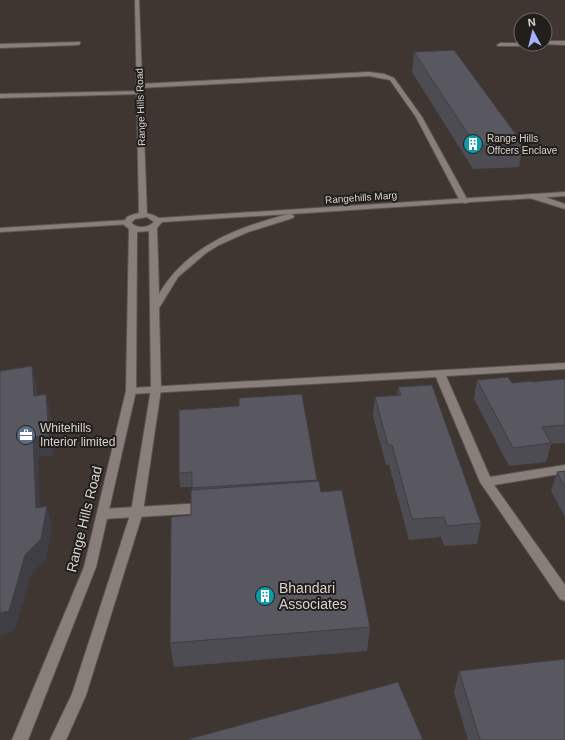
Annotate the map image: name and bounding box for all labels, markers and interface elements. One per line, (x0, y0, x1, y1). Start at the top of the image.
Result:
north arrow (513, 12, 553, 52)
text: N (527, 16, 537, 29)
street label: Range Hills Road (134, 68, 147, 146)
building icon: Range Hills Offcers Enclave (462, 133, 484, 155)
place label: Range Hills Offcers Enclave (487, 133, 558, 156)
street label: Rangehills Marg (325, 189, 397, 206)
place label: Whitehills Interior limited (40, 421, 115, 449)
office icon: Whitehills Interior limited (15, 424, 37, 446)
street label: Range Hills Road (63, 464, 105, 574)
place label: Bhandari Associates (279, 580, 347, 612)
building icon: Bhandari Associates (254, 585, 276, 607)

